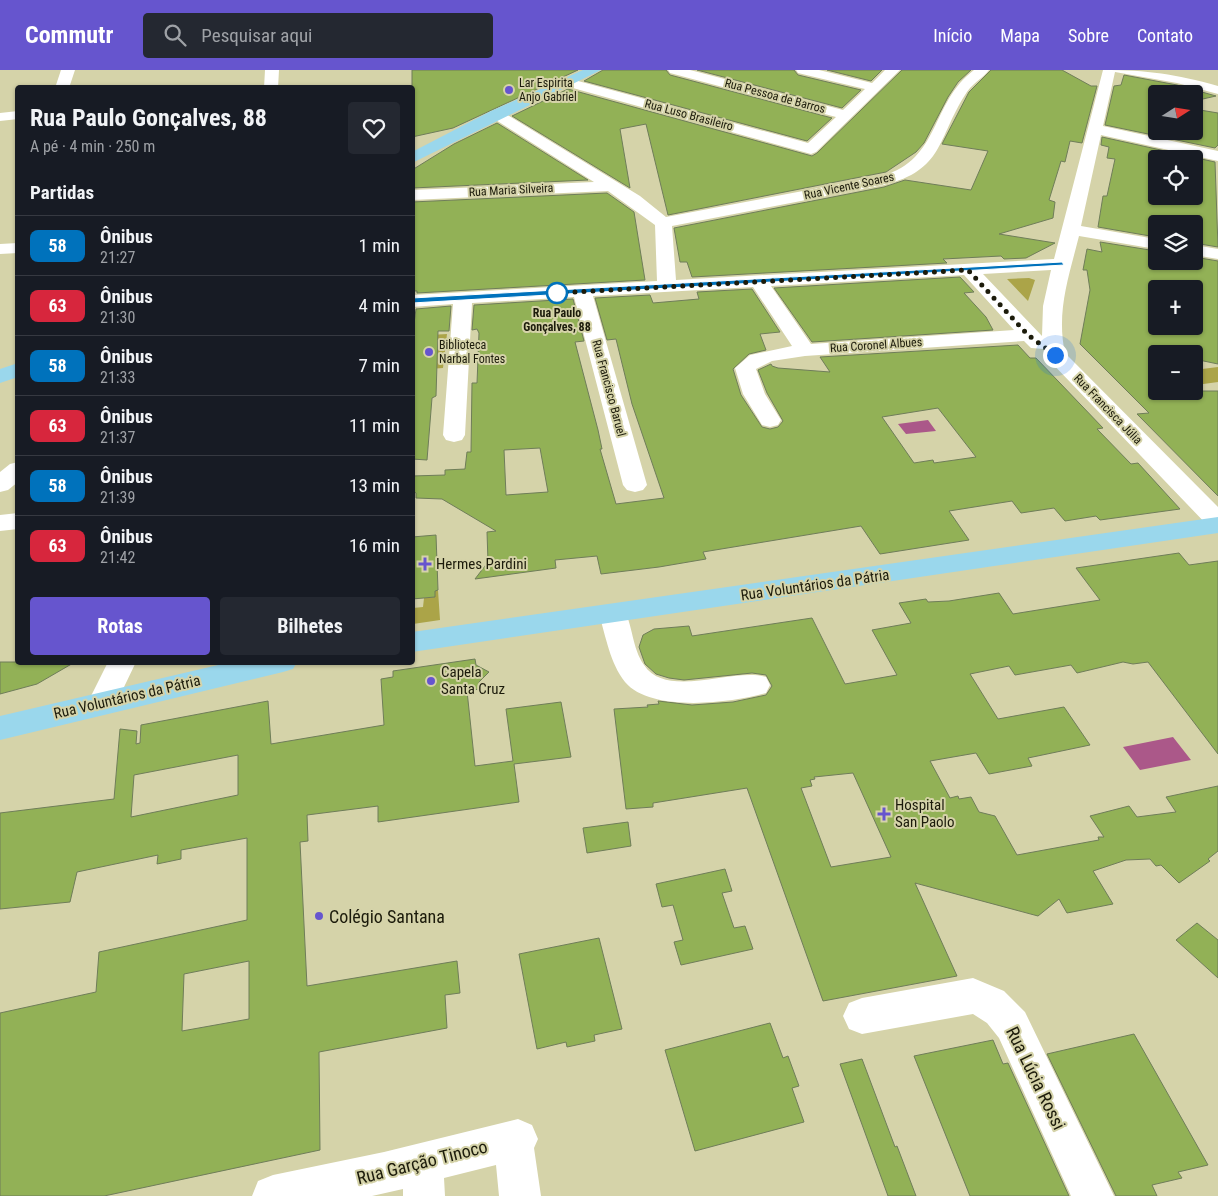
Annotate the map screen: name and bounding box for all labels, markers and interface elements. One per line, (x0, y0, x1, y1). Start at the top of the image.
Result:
search box (143, 13, 493, 58)
text: Commutr (25, 21, 113, 49)
icon: search (161, 21, 189, 49)
text: Pesquisar aqui (201, 24, 312, 47)
text: Início (933, 25, 972, 46)
text: Mapa (1000, 25, 1040, 46)
text: Sobre (1068, 25, 1109, 46)
text: Contato (1137, 25, 1193, 46)
place label: Lar Espirita Anjo Gabriel (519, 76, 577, 104)
street label: Rua Pessoa de Barros (723, 76, 827, 116)
marker: Lar Espirita Anjo Gabriel (503, 84, 515, 96)
north arrow (1148, 85, 1202, 140)
map controls (1148, 85, 1203, 400)
street label: Rua Luso Brasileiro (643, 96, 735, 134)
button: heart (348, 102, 400, 154)
text: Rua Paulo Gonçalves, 88 (30, 104, 267, 132)
text: A pé · 4 min · 250 m (30, 137, 155, 156)
button: locate (1148, 150, 1203, 205)
street label: Rua Vicente Soares (803, 170, 895, 202)
text: Partidas (30, 181, 94, 204)
street label: Rua Maria Silveira (468, 181, 554, 199)
button: layers (1148, 215, 1203, 270)
text: Ônibus (100, 225, 153, 248)
text: 1 min (358, 234, 400, 257)
text: 58 (48, 235, 67, 256)
text: 21:27 (100, 248, 135, 267)
button: + (1148, 280, 1203, 335)
marker: Rua Paulo Gonçalves, 88 (546, 282, 568, 304)
text: Ônibus (100, 285, 153, 308)
text: 4 min (358, 294, 400, 317)
text: 63 (48, 295, 67, 316)
place label: Rua Paulo Gonçalves, 88 (523, 306, 591, 334)
text: 21:30 (100, 308, 135, 327)
street label: Rua Coronel Albues (829, 335, 923, 355)
place label: Biblioteca Narbal Fontes (439, 338, 505, 366)
street label: Rua Francisco Baruel (589, 338, 629, 438)
your location (1043, 343, 1068, 368)
text: Ônibus (100, 345, 153, 368)
button: − (1148, 345, 1203, 400)
marker: Biblioteca Narbal Fontes (423, 346, 435, 358)
text: 7 min (358, 354, 400, 377)
text: 58 (48, 355, 67, 376)
text: 21:33 (100, 368, 135, 387)
street label: Rua Francisca Júlia (1071, 371, 1145, 447)
text: Ônibus (100, 405, 153, 428)
text: 11 min (349, 414, 400, 437)
text: 63 (48, 415, 67, 436)
text: 21:37 (100, 428, 135, 447)
text: Ônibus (100, 465, 153, 488)
text: 13 min (349, 474, 400, 497)
text: 58 (48, 475, 67, 496)
text: 21:39 (100, 488, 135, 507)
text: Ônibus (100, 525, 153, 548)
text: 16 min (349, 534, 400, 557)
text: 63 (48, 535, 67, 556)
text: 21:42 (100, 548, 135, 567)
place label: Hermes Pardini (436, 555, 527, 573)
marker: Hermes Pardini (418, 557, 432, 571)
street label: Rua Voluntários da Pátria (739, 566, 891, 604)
button: Rotas (30, 597, 210, 655)
button: Bilhetes (220, 597, 400, 655)
place label: Capela Santa Cruz (441, 663, 505, 698)
street label: Rua Voluntários da Pátria (52, 671, 202, 723)
marker: Capela Santa Cruz (425, 675, 437, 687)
place label: Hospital San Paolo (895, 796, 955, 831)
marker: Hospital San Paolo (877, 807, 891, 821)
place label: Colégio Santana (329, 906, 445, 927)
marker: Colégio Santana (313, 910, 325, 922)
street label: Rua Lúcia Rossi (1002, 1023, 1070, 1133)
street label: Rua Garção Tinoco (354, 1136, 490, 1188)

